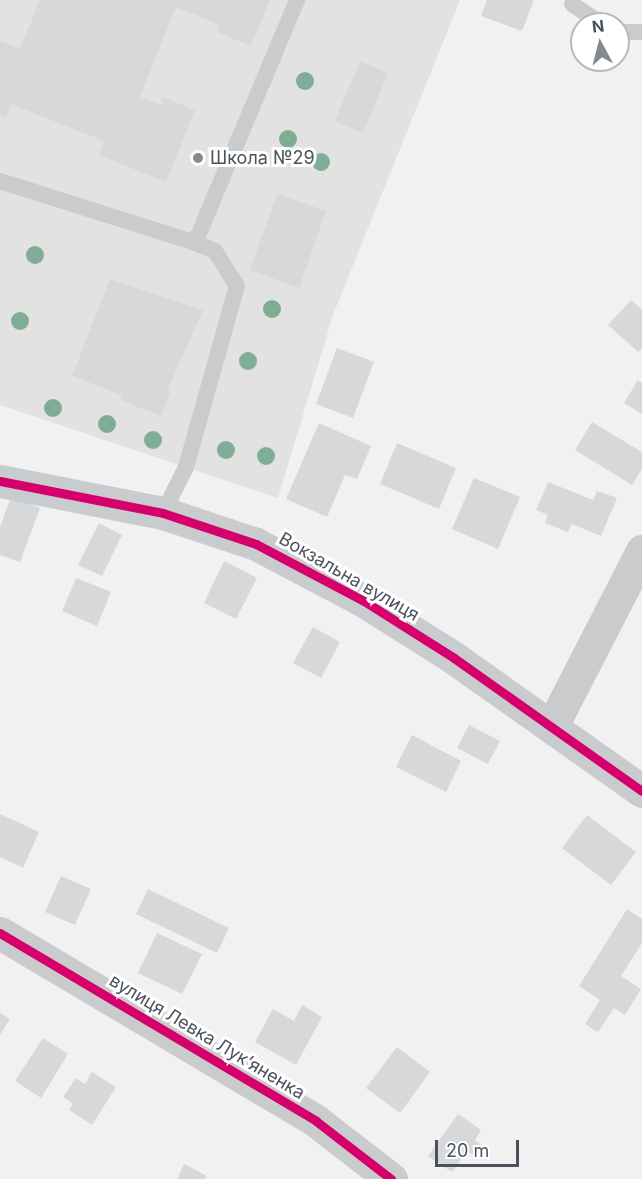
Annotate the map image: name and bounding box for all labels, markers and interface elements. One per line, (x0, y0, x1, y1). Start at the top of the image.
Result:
north arrow (570, 12, 630, 72)
text: N (591, 15, 605, 37)
place label: Школа №29 (210, 147, 315, 169)
marker: Школа №29 (191, 151, 205, 165)
street label: Вокзальна вулиця (275, 528, 423, 626)
street label: вулиця Левка Лукʼяненка (105, 970, 309, 1104)
scale bar (438, 1128, 522, 1166)
text: 20 m (446, 1140, 489, 1161)

